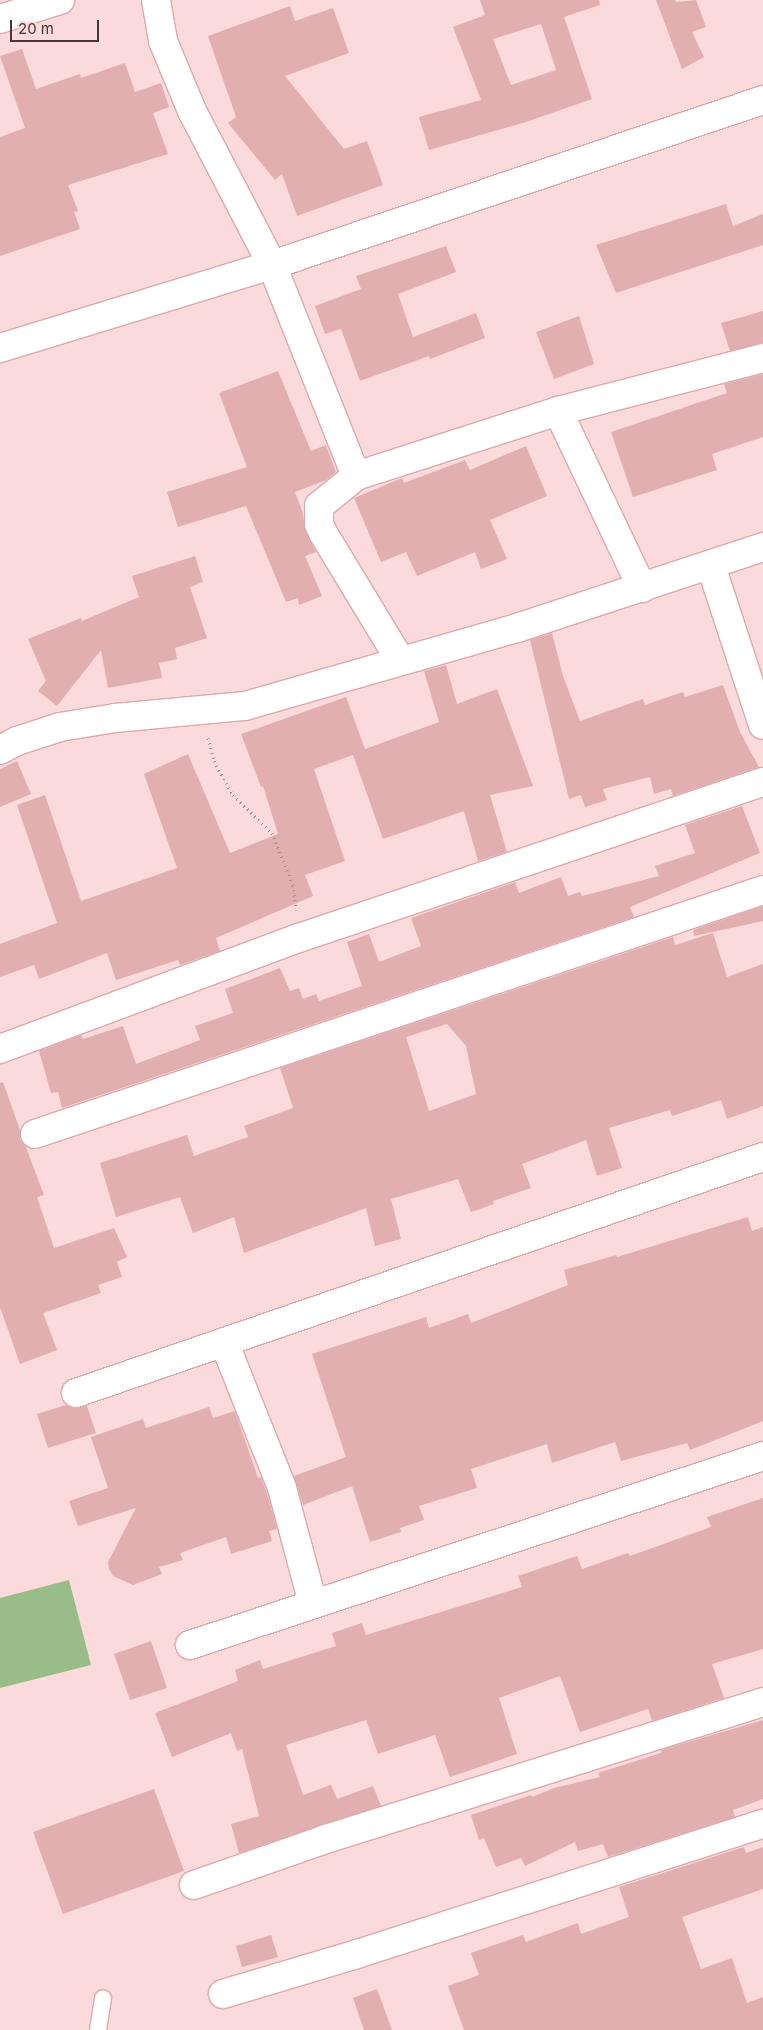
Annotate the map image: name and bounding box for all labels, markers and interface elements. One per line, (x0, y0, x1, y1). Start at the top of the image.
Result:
scale bar (12, 10, 101, 42)
text: 20 m (18, 19, 54, 38)

